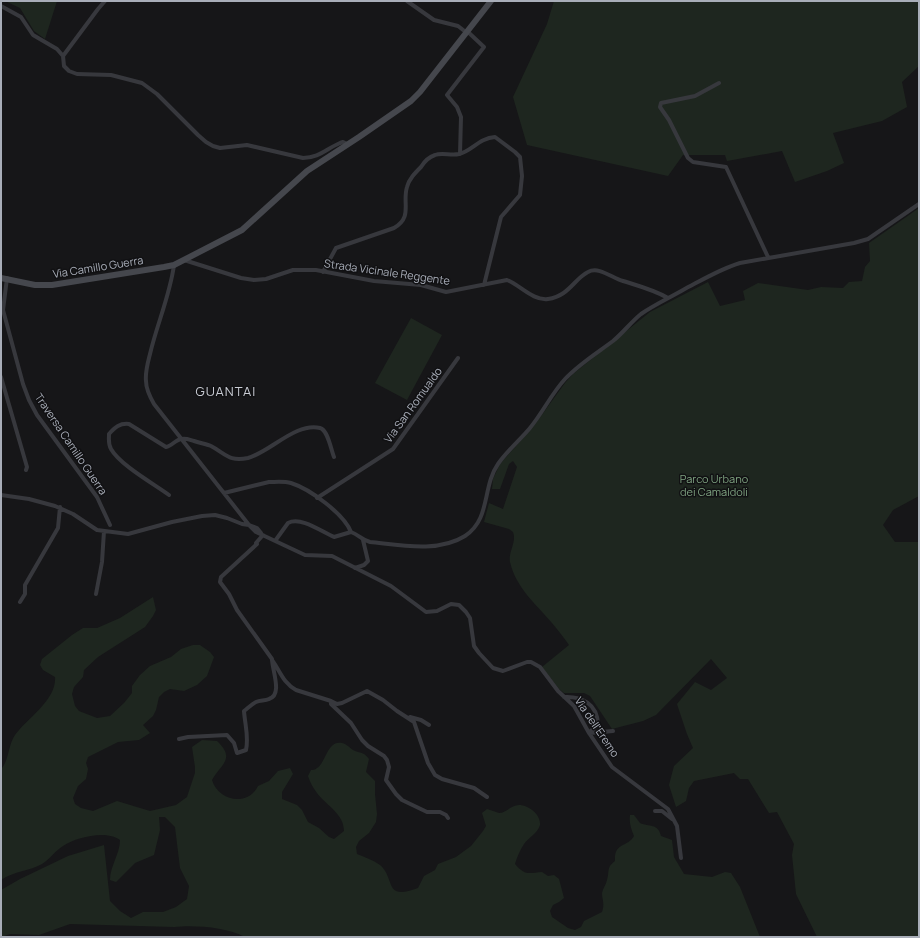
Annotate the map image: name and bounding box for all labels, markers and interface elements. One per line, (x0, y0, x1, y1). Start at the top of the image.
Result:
street label: Via Camillo Guerra (52, 252, 144, 281)
street label: Strada Vicinale Reggente (323, 255, 452, 288)
street label: Via San Romualdo (380, 364, 445, 445)
district label: GUANTAI (196, 382, 256, 400)
street label: Traversa Camillo Guerra (32, 390, 111, 497)
park label: Parco Urbano dei Camaldoli (680, 471, 749, 499)
street label: Via dell'Eremo (572, 694, 623, 760)

